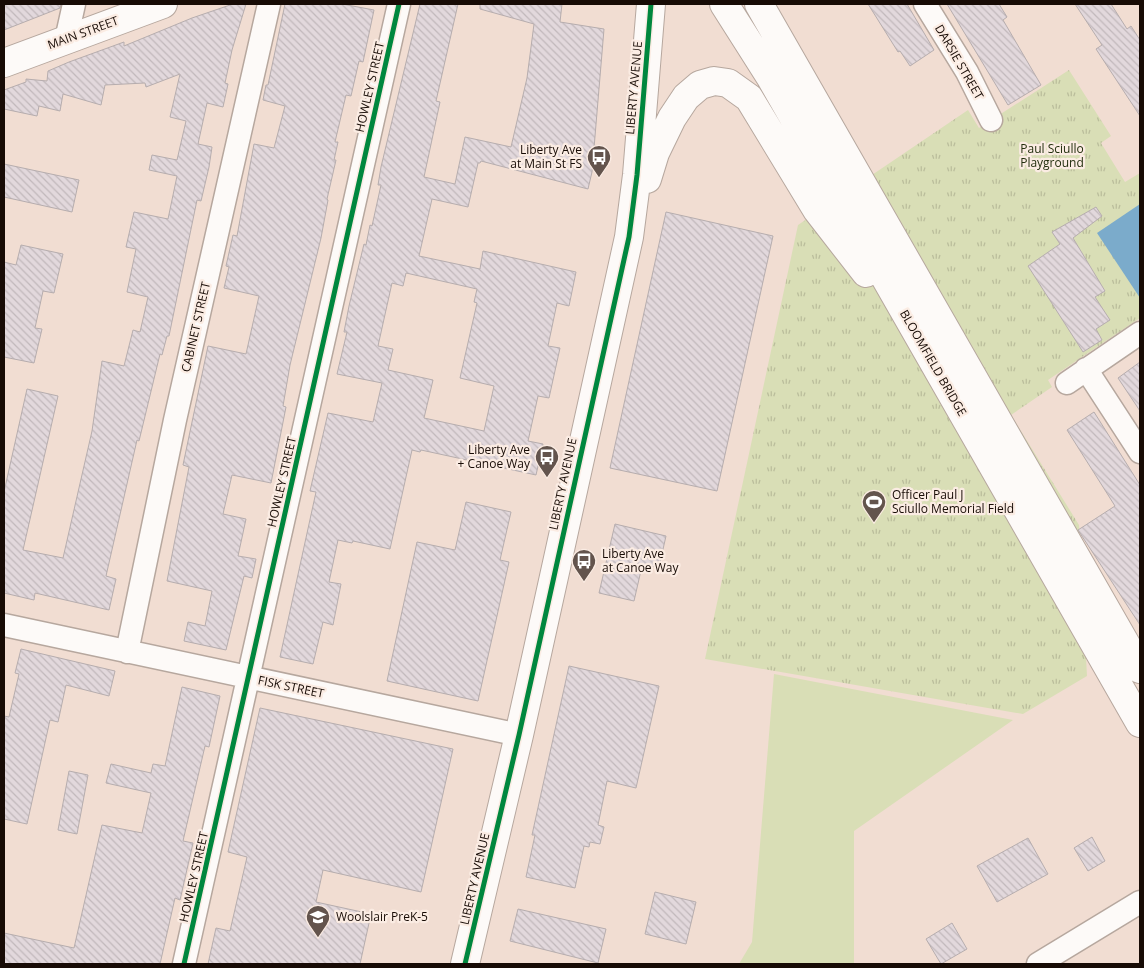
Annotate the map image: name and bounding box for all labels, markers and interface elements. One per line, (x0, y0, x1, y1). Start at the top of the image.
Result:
street label: MAIN STREET (45, 12, 121, 53)
street label: DARSIE STREET (931, 21, 988, 103)
street label: HOWLEY STREET (351, 40, 388, 134)
street label: LIBERTY AVENUE (621, 41, 646, 135)
park label: Paul Sciullo Playground (1020, 140, 1084, 171)
place label: Liberty Ave at Main St FS (510, 141, 582, 172)
bus stop icon: Liberty Ave at Main St FS (586, 144, 612, 178)
street label: CABINET STREET (177, 280, 214, 374)
street label: BLOOMFIELD BRIDGE (896, 306, 971, 419)
street label: HOWLEY STREET (263, 435, 300, 529)
street label: LIBERTY AVENUE (544, 436, 581, 532)
place label: Liberty Ave + Canoe Way (458, 441, 531, 472)
bus stop icon: Liberty Ave + Canoe Way (534, 444, 560, 478)
place label: Officer Paul J Sciullo Memorial Field (892, 486, 1014, 517)
sports icon: Officer Paul J Sciullo Memorial Field (861, 489, 887, 523)
place label: Liberty Ave at Canoe Way (602, 545, 679, 576)
bus stop icon: Liberty Ave at Canoe Way (571, 548, 597, 582)
street label: FISK STREET (256, 671, 326, 702)
street label: HOWLEY STREET (175, 830, 212, 924)
street label: LIBERTY AVENUE (456, 831, 493, 926)
school or university icon: Woolslair PreK-5 (305, 904, 331, 938)
place label: Woolslair PreK-5 (336, 908, 428, 925)

